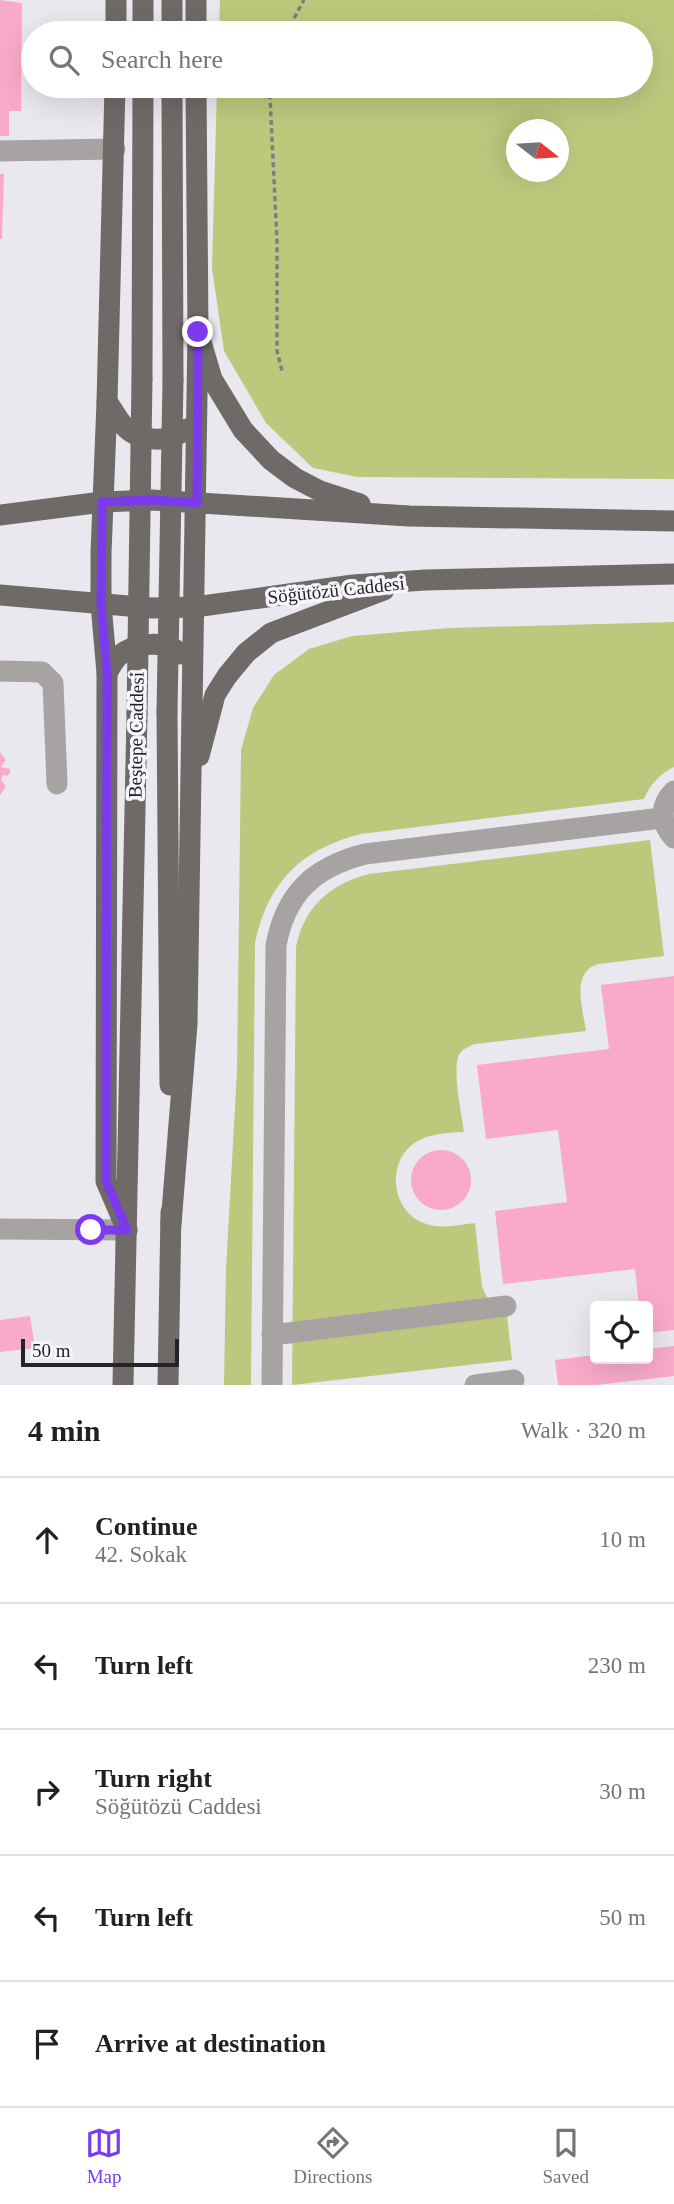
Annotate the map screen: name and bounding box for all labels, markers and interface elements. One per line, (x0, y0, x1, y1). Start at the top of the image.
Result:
search box (21, 21, 653, 98)
icon: search (45, 41, 83, 79)
text: Search here (101, 45, 223, 74)
north arrow (506, 119, 569, 182)
route end (182, 316, 213, 347)
street label: Söğütözü Caddesi (266, 572, 406, 608)
street label: Beştepe Caddesi (124, 672, 148, 798)
route start (75, 1214, 106, 1245)
map controls (590, 1301, 653, 1364)
button: locate (590, 1301, 653, 1364)
scale bar (21, 1336, 178, 1368)
text: 50 m (32, 1340, 71, 1361)
text: 4 min (28, 1414, 101, 1447)
text: Walk · 320 m (521, 1418, 646, 1443)
text: Continue (95, 1512, 198, 1541)
icon: ahead (28, 1521, 66, 1559)
text: 10 m (599, 1527, 646, 1552)
text: 42. Sokak (95, 1542, 187, 1567)
icon: left (28, 1647, 66, 1685)
text: Turn left (95, 1651, 193, 1680)
text: 230 m (588, 1653, 646, 1678)
text: Turn right (95, 1764, 212, 1793)
icon: right (28, 1773, 66, 1811)
text: 30 m (599, 1779, 646, 1804)
text: Söğütözü Caddesi (95, 1794, 262, 1819)
icon: left (28, 1899, 66, 1937)
text: Turn left (95, 1903, 193, 1932)
text: 50 m (599, 1905, 646, 1930)
icon: arrive (28, 2025, 66, 2063)
text: Arrive at destination (95, 2029, 326, 2058)
tab: Map (85, 2124, 123, 2188)
tab: Directions (293, 2124, 372, 2188)
tab: Saved (542, 2124, 589, 2188)

